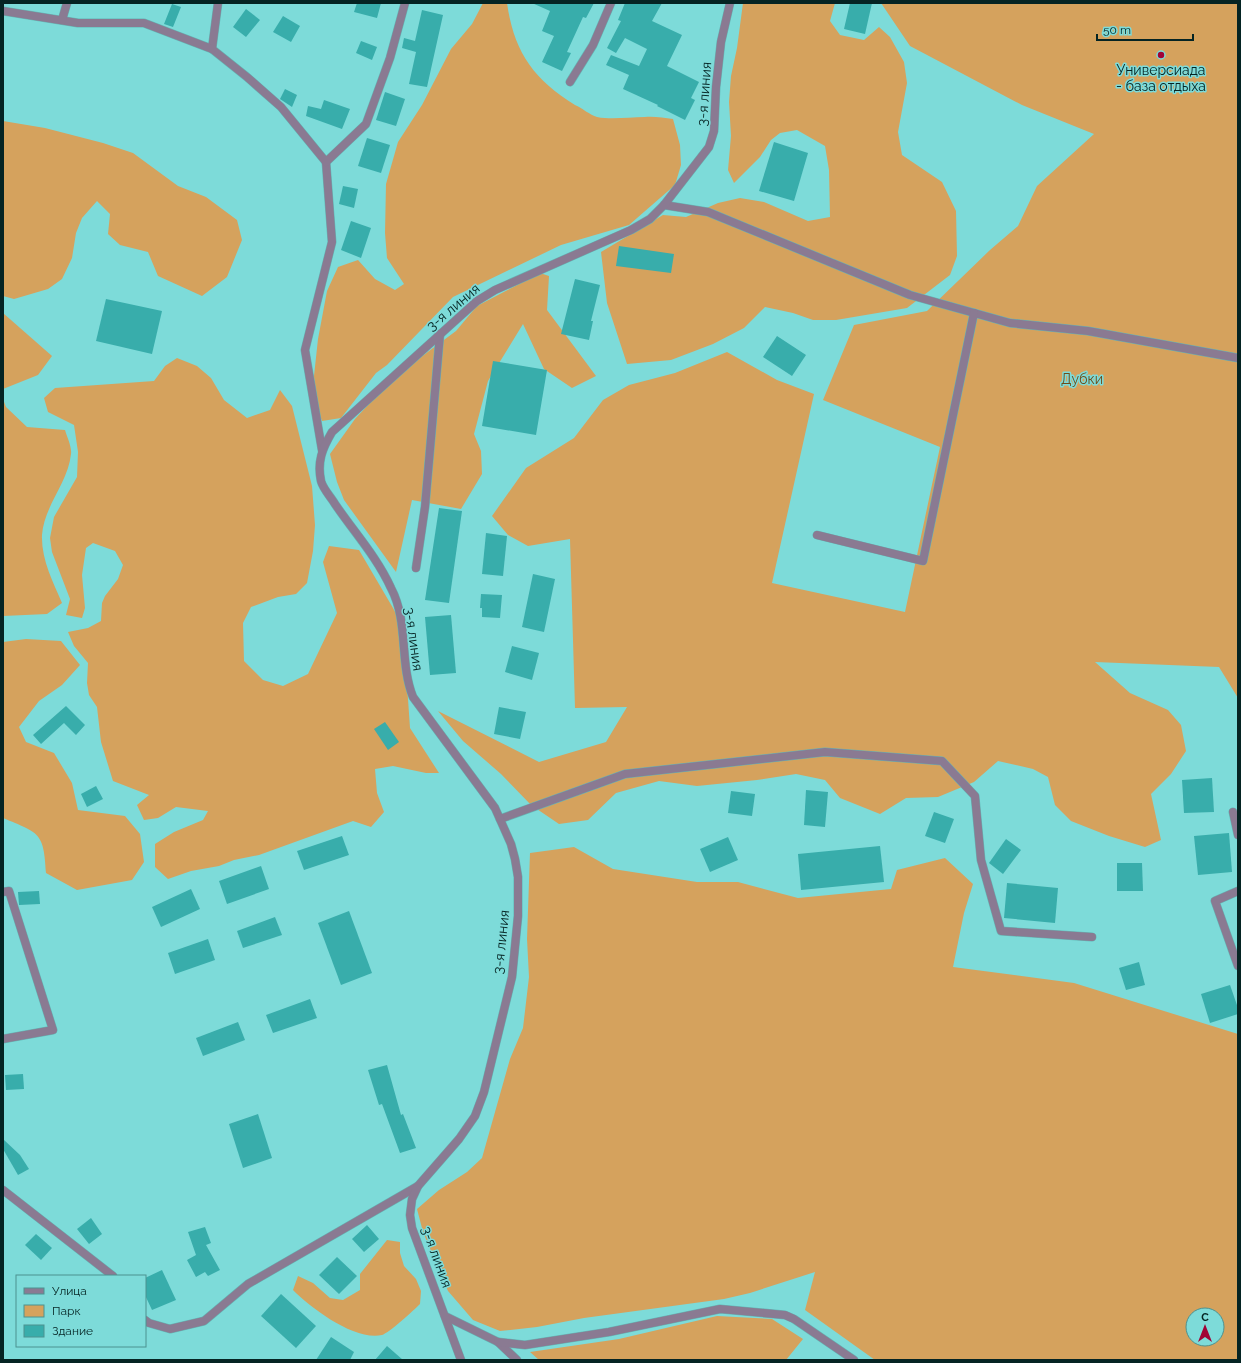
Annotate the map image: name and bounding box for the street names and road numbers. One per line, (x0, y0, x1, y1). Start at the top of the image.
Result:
street label: 3-я линия (694, 61, 714, 127)
street label: 3-я линия (423, 280, 483, 334)
street label: 3-я линия (402, 606, 426, 672)
street label: 3-я линия (490, 909, 512, 975)
street label: 3-я линия (419, 1224, 455, 1290)

